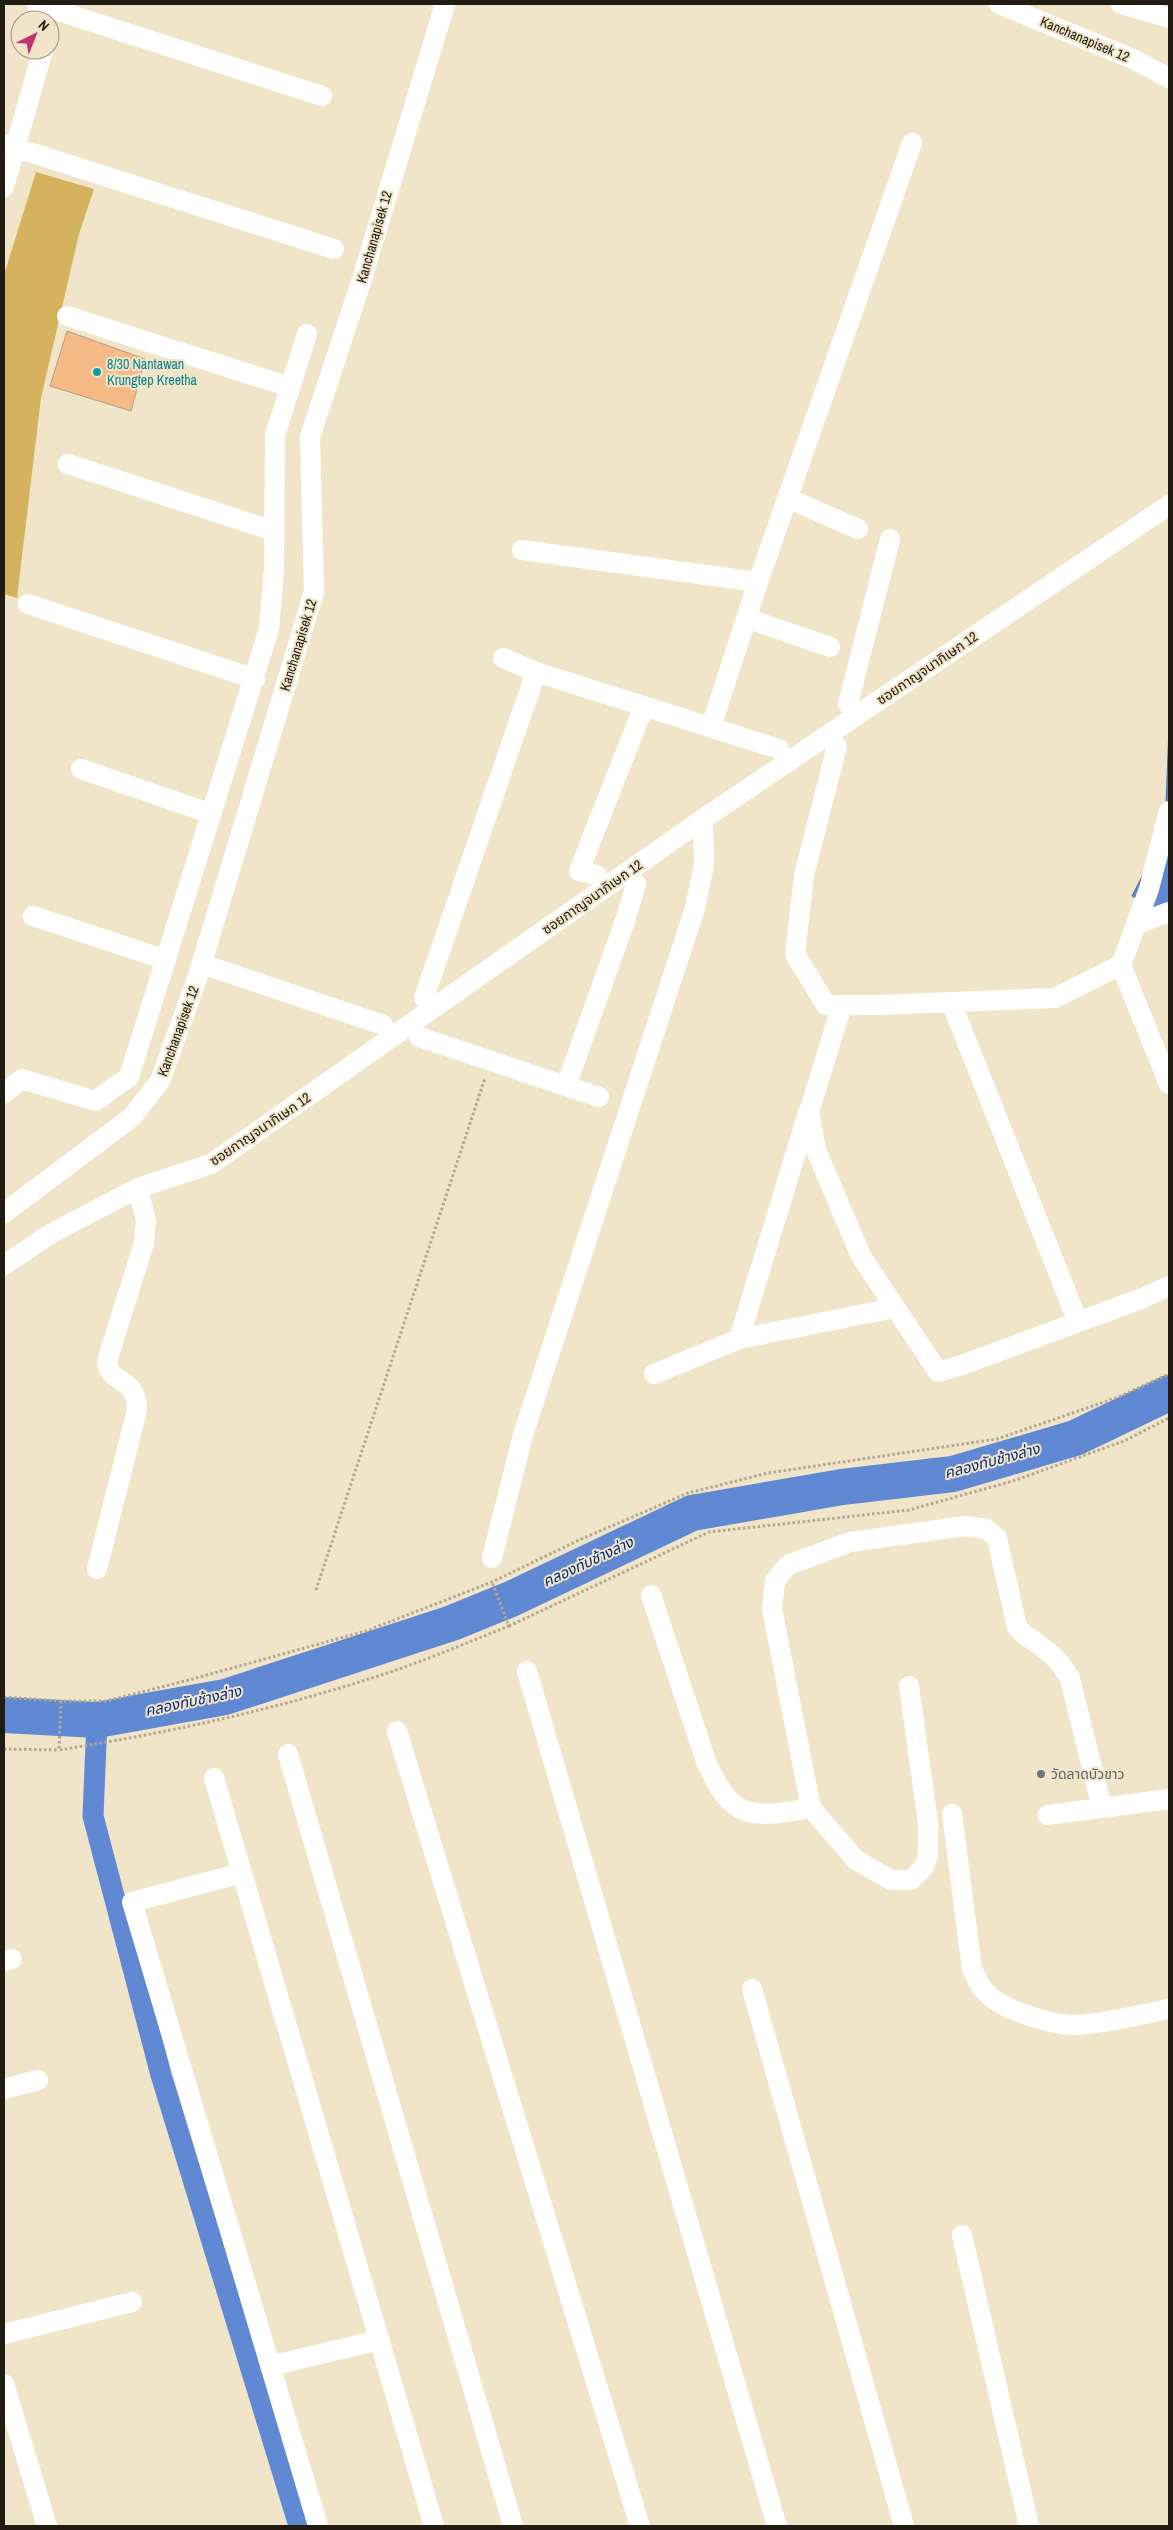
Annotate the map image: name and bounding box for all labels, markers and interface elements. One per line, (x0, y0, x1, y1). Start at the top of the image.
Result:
north arrow (10, 10, 60, 60)
street label: Kanchanapisek 12 (1038, 12, 1132, 66)
text: N (35, 16, 53, 35)
street label: Kanchanapisek 12 (352, 189, 396, 285)
place label: 8/30 Nantawan Krungtep Kreetha (107, 355, 198, 389)
marker: 8/30 Nantawan Krungtep Kreetha (91, 366, 103, 378)
street label: Kanchanapisek 12 (275, 597, 321, 693)
street label: ซอยกาญจนาภิเษก 12 (873, 627, 981, 709)
street label: ซอยกาญจนาภิเษก 12 (538, 856, 646, 938)
street label: Kanchanapisek 12 (153, 983, 203, 1079)
street label: ซอยกาญจนาภิเษก 12 (206, 1088, 314, 1170)
water label: คลองทับช้างล่าง (942, 1437, 1043, 1483)
water label: คลองทับช้างล่าง (539, 1531, 637, 1592)
water label: คลองทับช้างล่าง (143, 1680, 244, 1721)
place label: วัดลาดบัวขาว (1051, 1765, 1124, 1783)
marker: วัดลาดบัวขาว (1035, 1768, 1047, 1780)

